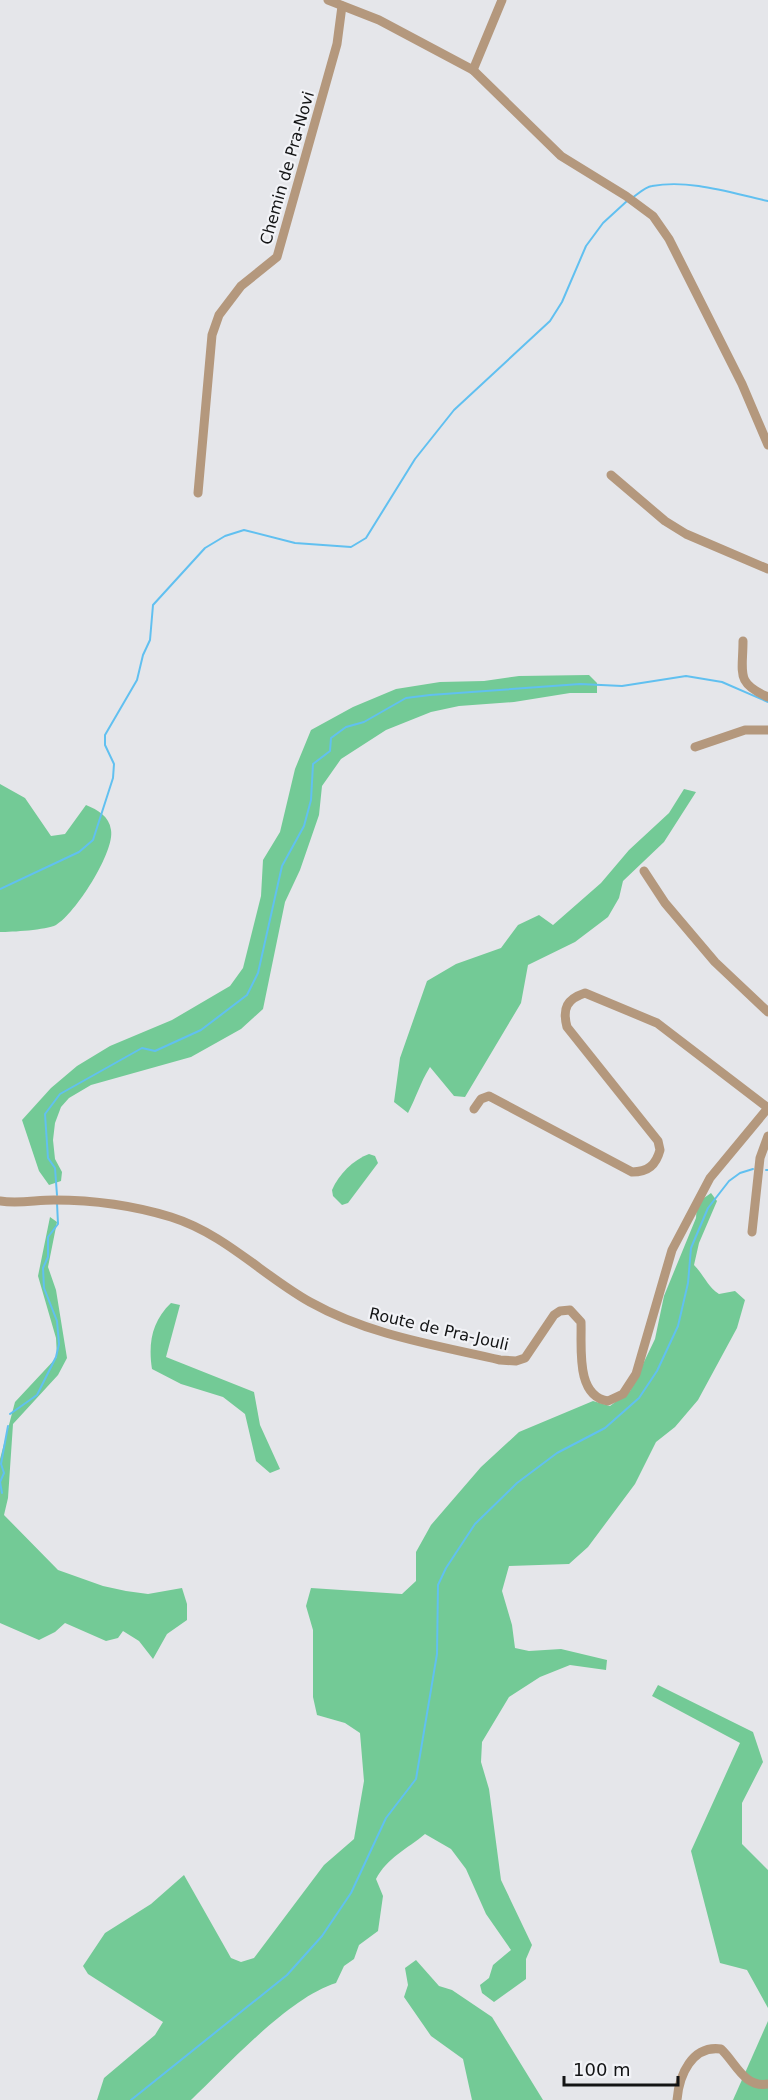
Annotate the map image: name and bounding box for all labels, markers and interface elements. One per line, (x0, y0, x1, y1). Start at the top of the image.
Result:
street label: Chemin de Pra-Novi (256, 89, 318, 247)
street label: Route de Pra-Jouli (367, 1304, 511, 1354)
scale bar (564, 2049, 678, 2087)
text: 100 m (573, 2059, 631, 2080)

